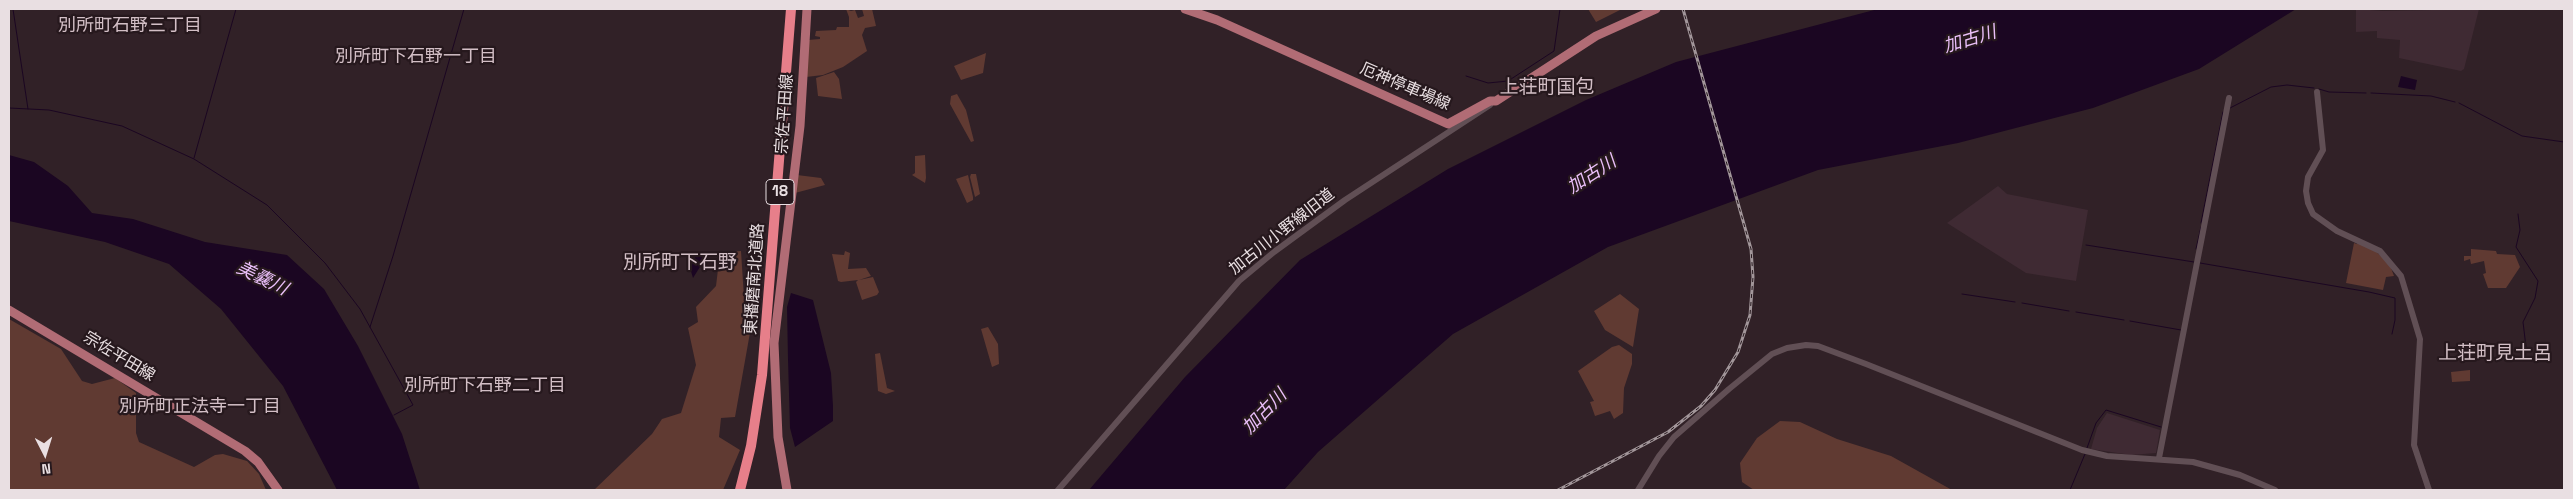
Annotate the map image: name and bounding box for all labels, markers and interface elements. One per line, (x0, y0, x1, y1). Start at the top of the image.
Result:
district label: 別所町石野三丁目 (58, 15, 202, 37)
water label: 加古川 (1941, 22, 1999, 58)
district label: 別所町下石野一丁目 (335, 46, 497, 68)
street label: 厄神停車場線 (1357, 59, 1453, 115)
street label: 宗佐平田線 (773, 73, 797, 155)
district label: 上荘町国包 (1500, 77, 1594, 99)
water label: 加古川 (1563, 151, 1621, 199)
road number: 18 (766, 180, 794, 204)
street label: 加古川小野線旧道 (1226, 185, 1338, 279)
street label: 東播磨南北道路 (742, 222, 768, 336)
district label: 別所町下石野 (623, 252, 737, 274)
water label: 美嚢川 (233, 257, 291, 301)
street label: 宗佐平田線 (80, 328, 158, 386)
district label: 上荘町見土呂 (2438, 343, 2552, 365)
district label: 別所町下石野二丁目 (404, 375, 566, 397)
water label: 加古川 (1238, 385, 1292, 439)
district label: 別所町正法寺一丁目 (119, 396, 281, 418)
north arrow (20, 429, 70, 479)
text: N (41, 460, 52, 478)

